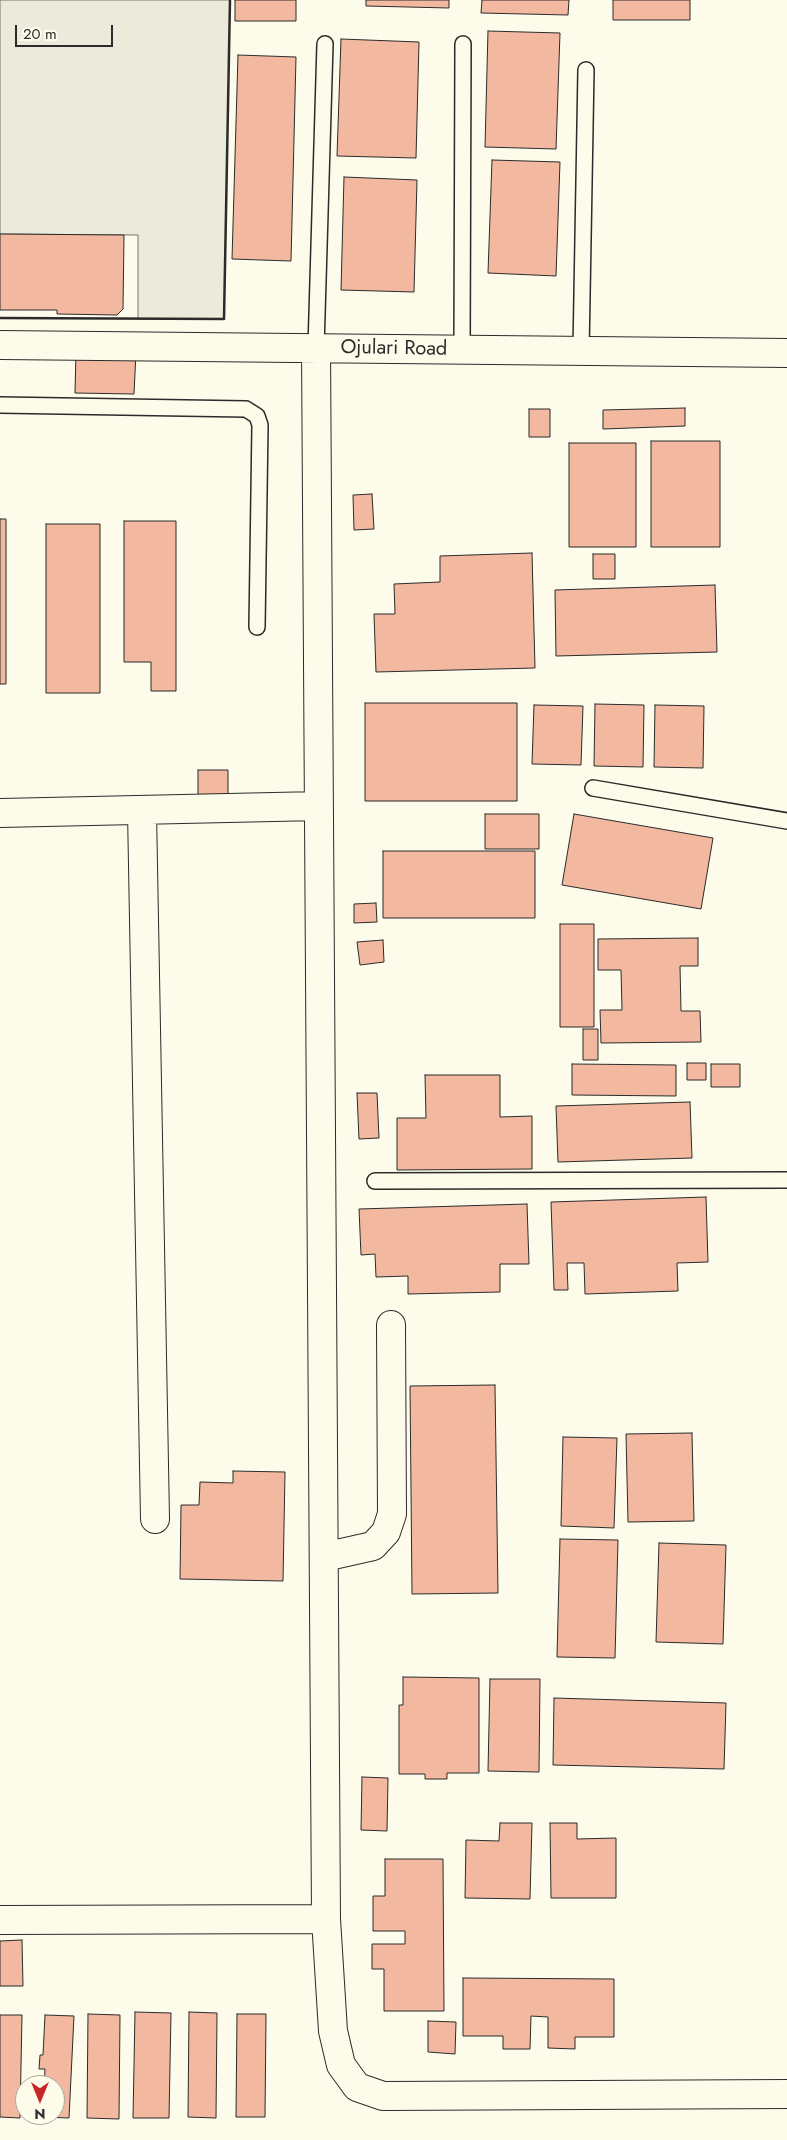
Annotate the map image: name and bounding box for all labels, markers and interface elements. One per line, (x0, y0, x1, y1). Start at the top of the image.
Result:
scale bar (18, 15, 115, 47)
text: 20 m (23, 23, 57, 45)
street label: Ojulari Road (340, 336, 448, 362)
north arrow (15, 2075, 65, 2125)
text: N (34, 2104, 46, 2124)

